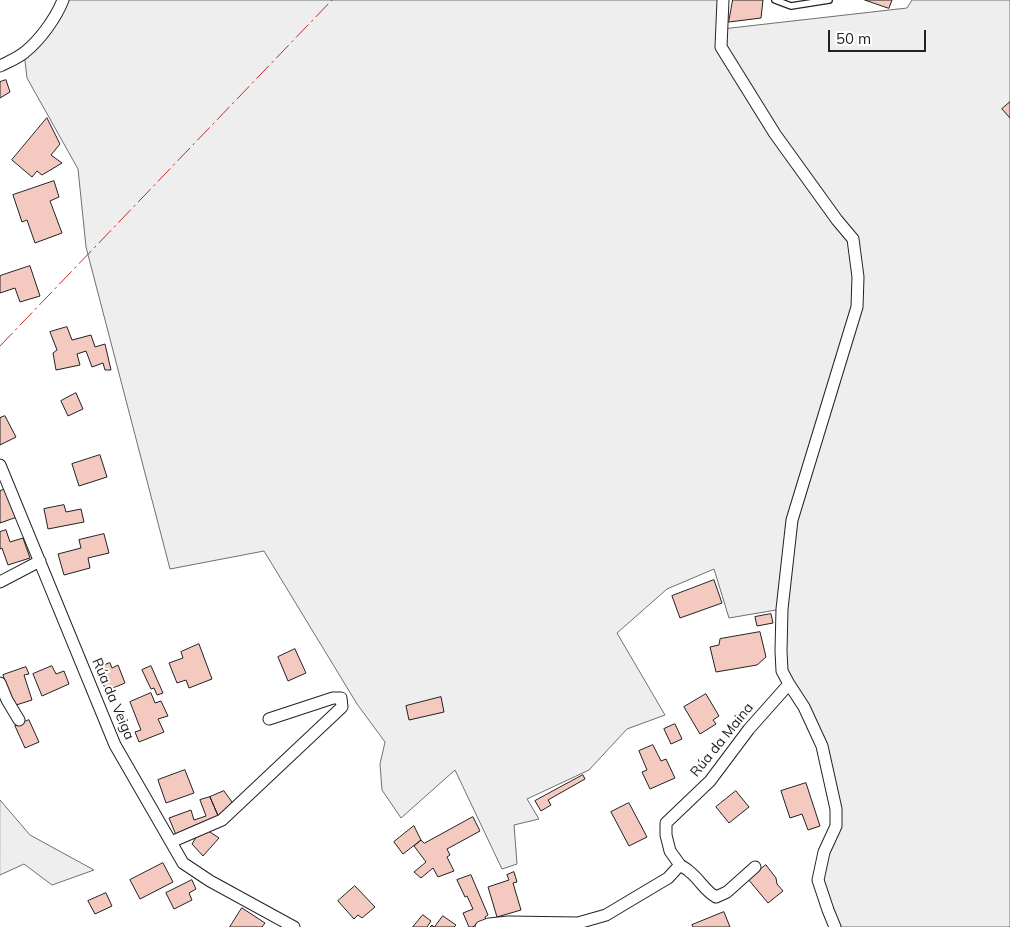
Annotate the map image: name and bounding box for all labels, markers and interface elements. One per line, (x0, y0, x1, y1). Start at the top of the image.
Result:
scale bar (830, 20, 928, 52)
text: 50 m (836, 29, 871, 48)
street label: Rúa da Veiga (88, 656, 138, 742)
street label: Rúa da Maina (687, 700, 757, 780)

